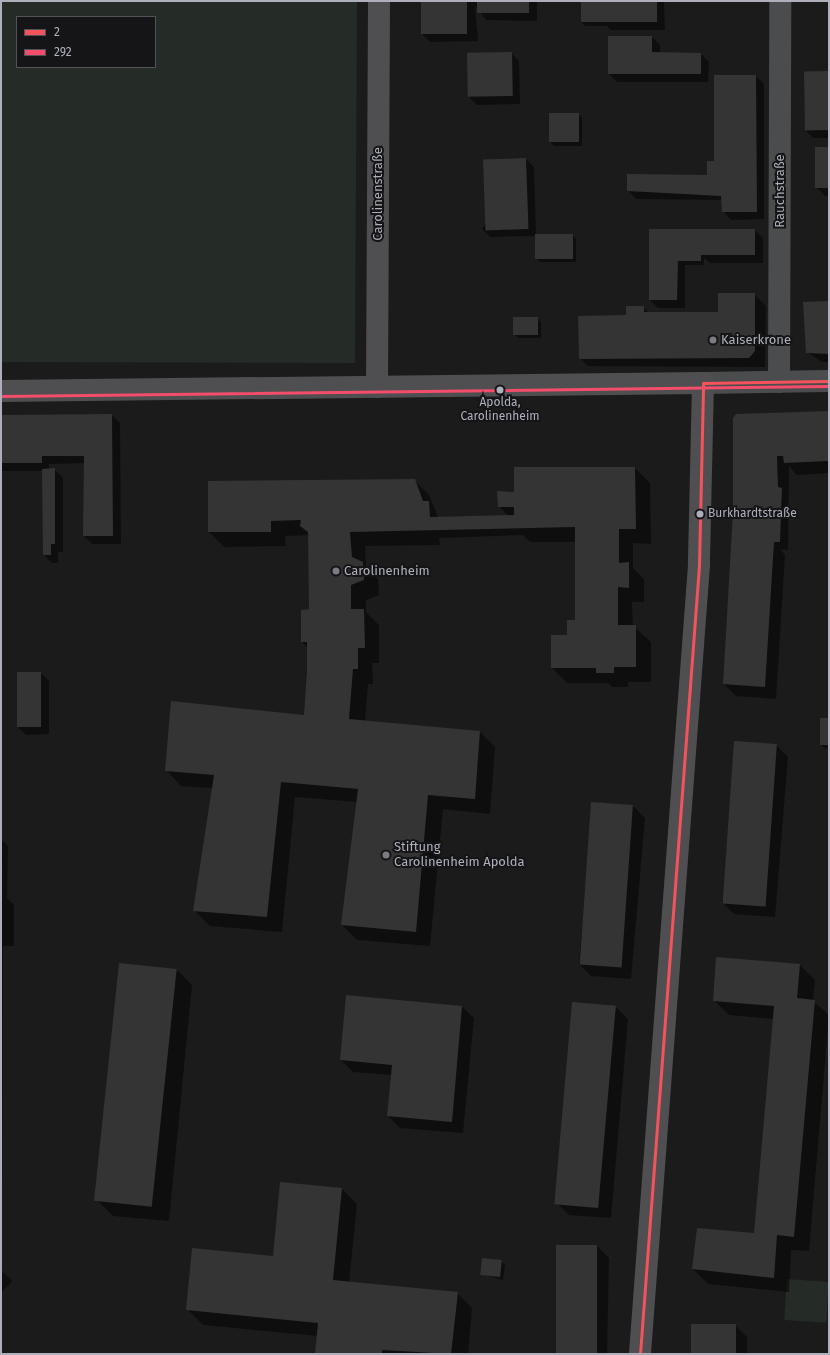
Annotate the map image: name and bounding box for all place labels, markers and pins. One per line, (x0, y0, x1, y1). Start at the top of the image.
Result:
place label: Kaiserkrone (721, 332, 791, 348)
marker: Kaiserkrone (708, 335, 718, 345)
marker: Apolda, Carolinenheim (495, 385, 505, 395)
place label: Apolda, Carolinenheim (460, 396, 540, 424)
place label: Burkhardtstraße (708, 507, 797, 521)
marker: Burkhardtstraße (695, 509, 705, 519)
place label: Carolinenheim (344, 563, 430, 579)
marker: Carolinenheim (331, 566, 341, 576)
place label: Stiftung Carolinenheim Apolda (394, 840, 525, 871)
marker: Stiftung Carolinenheim Apolda (381, 850, 391, 860)

